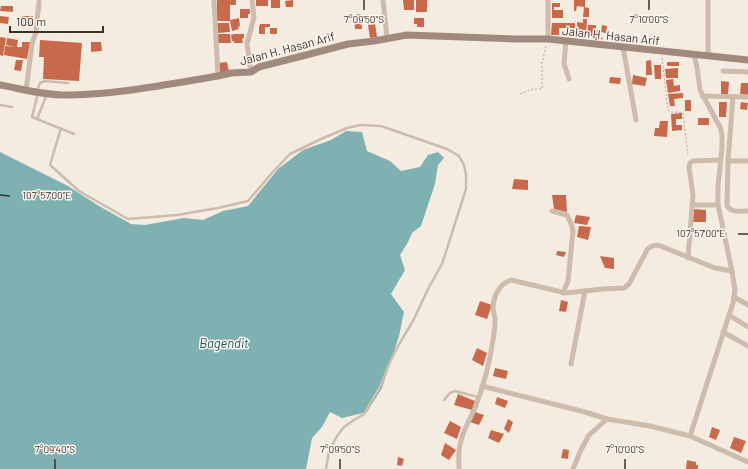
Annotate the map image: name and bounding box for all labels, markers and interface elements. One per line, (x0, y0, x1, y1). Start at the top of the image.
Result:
scale bar (10, 8, 103, 34)
text: 7°09'50"S (344, 13, 384, 25)
text: 7°10'00"S (630, 13, 669, 25)
text: 100 m (16, 14, 46, 28)
street label: Jalan H. Hasan Arif (561, 23, 661, 47)
street label: Jalan H. Hasan Arif (238, 29, 336, 67)
text: 107°57'00"E (23, 189, 71, 201)
text: 107°57'00"E (677, 227, 725, 239)
water label: Bagendit (199, 335, 249, 351)
text: 7°09'40"S (35, 443, 75, 455)
text: 7°09'50"S (320, 443, 360, 455)
text: 7°10'00"S (606, 443, 645, 455)

